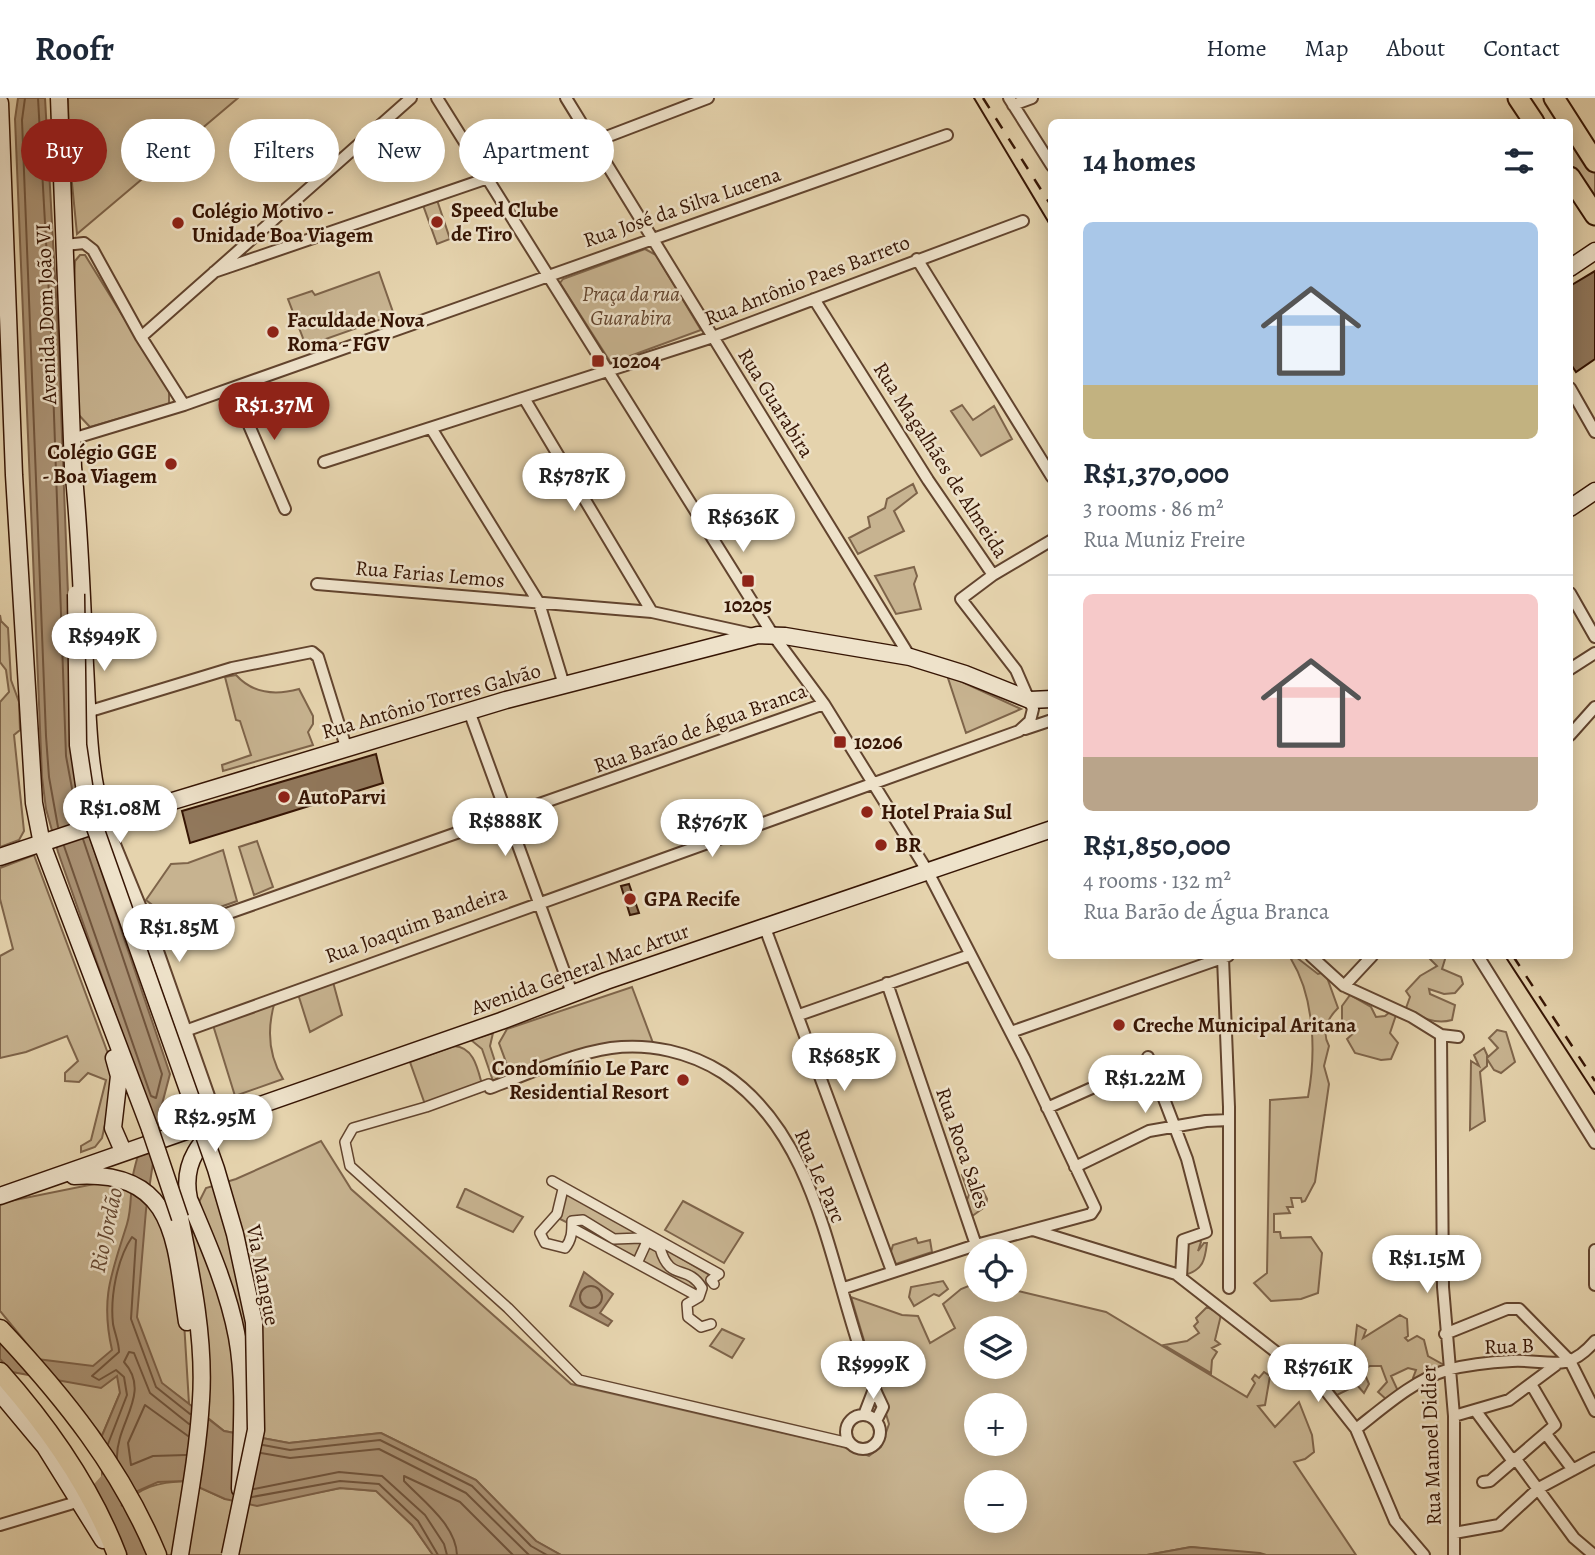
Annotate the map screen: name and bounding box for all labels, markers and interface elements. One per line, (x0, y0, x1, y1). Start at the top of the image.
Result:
text: Roofr (35, 26, 114, 71)
text: Home (1206, 32, 1267, 64)
text: Map (1305, 32, 1349, 64)
text: About (1387, 32, 1445, 64)
text: Contact (1483, 32, 1560, 64)
chip: Buy (21, 119, 107, 182)
chip: Rent (121, 119, 215, 182)
chip: Filters (229, 119, 339, 182)
chip: New (353, 119, 445, 182)
chip: Apartment (459, 119, 614, 182)
text: 14 homes (1083, 141, 1196, 181)
icon: filters (1500, 142, 1538, 180)
street label: Rua José da Silva Lucena (579, 160, 785, 254)
place label: Speed Clube de Tiro (451, 196, 559, 248)
place label: Colégio Motivo - Unidade Boa Viagem (192, 197, 374, 249)
marker: Speed Clube de Tiro (429, 214, 445, 230)
marker: Colégio Motivo - Unidade Boa Viagem (170, 215, 186, 231)
street label: Avenida Dom João VI (29, 223, 63, 406)
street label: Rua Antônio Paes Barreto (700, 228, 914, 332)
icon: home (1248, 268, 1374, 394)
park label: Praça da rua Guarabira (582, 280, 680, 332)
place label: Faculdade Nova Roma - FGV (287, 306, 425, 358)
marker: Faculdade Nova Roma - FGV (265, 324, 281, 340)
street label: Rua Guarabira (731, 343, 821, 463)
place label: 10204 (612, 347, 661, 375)
marker: 10204 (590, 353, 606, 369)
street label: Rua Magalhães de Almeida (867, 356, 1015, 564)
pin: R$1.37M (209, 382, 339, 442)
text: R$1.37M (234, 389, 314, 420)
place label: Colégio GGE - Boa Viagem (42, 438, 157, 490)
text: R$1,370,000 (1083, 453, 1229, 493)
pin: R$787K (517, 454, 631, 513)
marker: Colégio GGE - Boa Viagem (163, 456, 179, 472)
text: R$787K (538, 460, 610, 491)
text: 3 rooms · 86 m² (1083, 493, 1224, 524)
pin: R$636K (686, 494, 800, 554)
text: R$636K (707, 501, 779, 532)
text: Rua Muniz Freire (1083, 524, 1245, 555)
street label: Rua Farias Lemos (354, 554, 506, 594)
marker: 10205 (740, 573, 756, 589)
place label: 10205 (724, 591, 772, 619)
pin: R$949K (47, 614, 161, 673)
text: R$949K (68, 620, 140, 651)
icon: home (1248, 640, 1374, 766)
street label: Rua Antônio Torres Galvão (318, 656, 544, 746)
street label: Rua Barão de Água Branca (590, 676, 811, 780)
place label: 10206 (854, 728, 903, 756)
marker: 10206 (832, 734, 848, 750)
place label: AutoParvi (297, 783, 386, 811)
pin: R$1.08M (55, 786, 185, 845)
marker: AutoParvi (276, 789, 292, 805)
text: R$1.08M (79, 792, 161, 823)
pin: R$888K (448, 798, 562, 858)
place label: Hotel Praia Sul (881, 798, 1012, 826)
pin: R$767K (655, 800, 769, 859)
marker: Hotel Praia Sul (859, 804, 875, 820)
text: R$888K (468, 805, 542, 836)
text: R$767K (677, 806, 747, 837)
text: R$1,850,000 (1083, 825, 1231, 865)
place label: BR (895, 831, 922, 859)
marker: BR (873, 837, 889, 853)
text: 4 rooms · 132 m² (1083, 865, 1231, 896)
street label: Rua Joaquim Bandeira (321, 878, 511, 970)
place label: GPA Recife (644, 885, 741, 913)
marker: GPA Recife (622, 891, 638, 907)
text: Rua Barão de Água Branca (1083, 896, 1329, 927)
pin: R$1.85M (114, 904, 244, 964)
text: R$1.85M (139, 911, 219, 942)
street label: Avenida General Mac Artur (466, 916, 693, 1022)
place label: Creche Municipal Aritana (1133, 1011, 1357, 1039)
marker: Creche Municipal Aritana (1111, 1017, 1127, 1033)
pin: R$685K (787, 1034, 901, 1093)
text: R$685K (808, 1040, 880, 1071)
place label: Condomínio Le Parc Residential Resort (492, 1054, 669, 1106)
pin: R$1.22M (1080, 1056, 1210, 1115)
text: R$1.22M (1104, 1062, 1186, 1093)
marker: Condomínio Le Parc Residential Resort (675, 1072, 691, 1088)
street label: Rua Roca Sales (929, 1084, 997, 1212)
pin: R$2.95M (150, 1094, 280, 1154)
text: R$2.95M (174, 1101, 256, 1132)
street label: Rua Le Parc (788, 1125, 852, 1227)
water label: Rio Jordão (82, 1184, 130, 1276)
street label: Via Mangue (239, 1221, 286, 1328)
pin: R$1.15M (1362, 1236, 1492, 1295)
map controls (964, 1239, 1027, 1533)
button: locate (964, 1239, 1027, 1302)
text: R$1.15M (1388, 1242, 1466, 1273)
button: layers (964, 1316, 1027, 1379)
street label: Rua B (1484, 1331, 1534, 1361)
pin: R$999K (816, 1342, 930, 1401)
pin: R$761K (1261, 1344, 1375, 1404)
text: R$999K (837, 1348, 909, 1379)
text: R$761K (1283, 1351, 1353, 1382)
street label: Rua Manoel Didier (1414, 1364, 1448, 1526)
button: + (964, 1393, 1027, 1456)
button: − (964, 1470, 1027, 1533)

